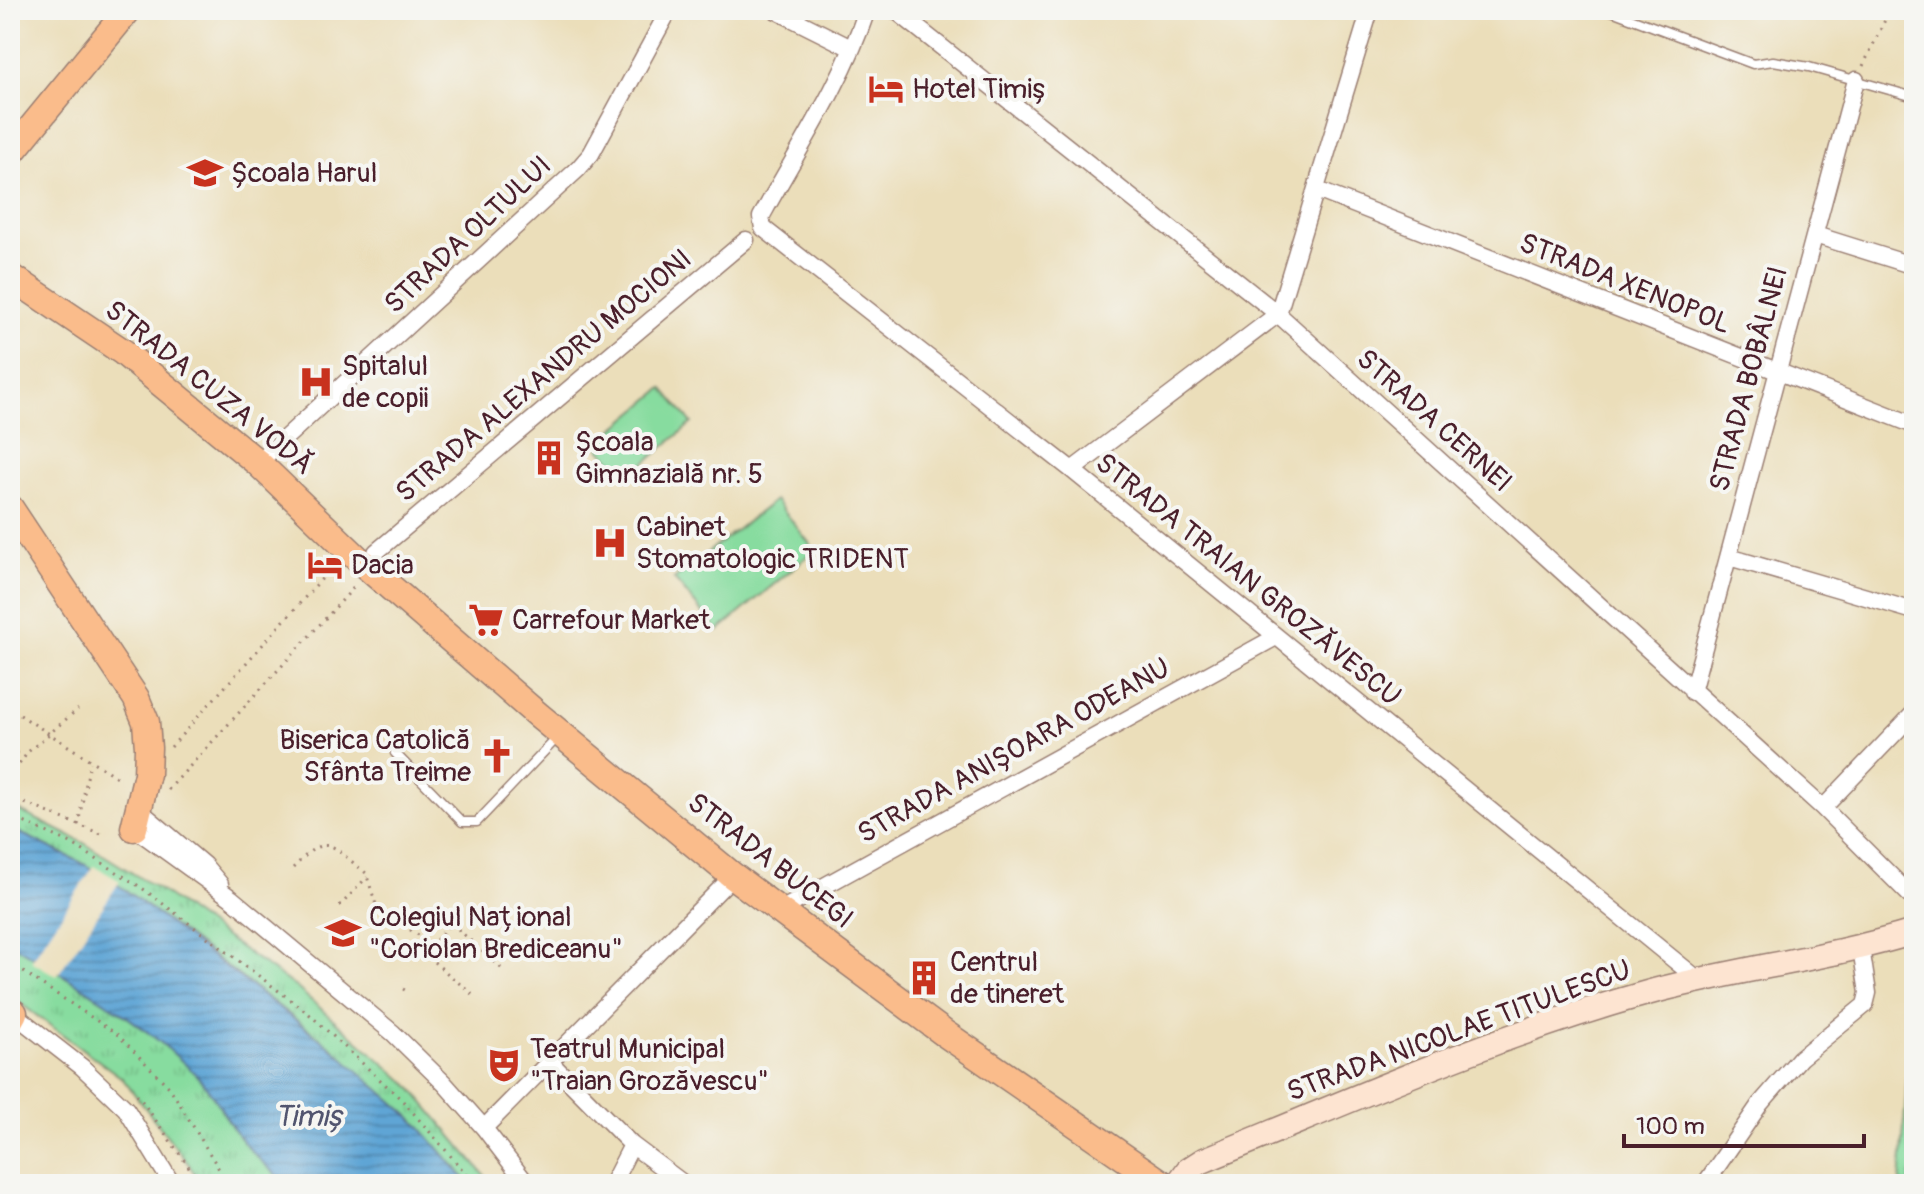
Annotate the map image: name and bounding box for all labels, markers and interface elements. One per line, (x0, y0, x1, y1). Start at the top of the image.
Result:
hotel icon: Hotel Timiș (867, 70, 905, 108)
place label: Hotel Timiș (912, 72, 1049, 107)
street label: STRADA OLTULUI (377, 149, 559, 321)
school or university icon: Școala Harul (186, 154, 224, 192)
place label: Școala Harul (231, 156, 377, 191)
street label: STRADA XENOPOL (1514, 226, 1736, 342)
street label: STRADA ALEXANDRU MOCIONI (389, 242, 699, 510)
street label: STRADA BOBÂLNEI (1702, 263, 1796, 495)
street label: STRADA CUZA VODĂ (98, 293, 320, 483)
street label: STRADA CERNEI (1349, 342, 1519, 500)
place label: Spitalul de copii (342, 349, 429, 416)
hospital icon: Spitalul de copii (297, 363, 335, 401)
place label: Școala Gimnazială nr. 5 (575, 425, 763, 492)
building icon: Școala Gimnazială nr. 5 (530, 439, 568, 477)
street label: STRADA TRAIAN GROZĂVESCU (1088, 446, 1408, 714)
place label: Cabinet Stomatologic TRIDENT (636, 510, 909, 577)
hospital icon: Cabinet Stomatologic TRIDENT (591, 524, 629, 562)
hotel icon: Dacia (306, 546, 344, 584)
place label: Dacia (351, 548, 414, 583)
supermarket icon: Carrefour Market (467, 601, 505, 639)
place label: Carrefour Market (512, 603, 711, 638)
street label: STRADA ANIȘOARA ODEANU (852, 650, 1176, 852)
place label: Biserica Catolică Sfânta Treime (279, 723, 471, 790)
church icon: Biserica Catolică Sfânta Treime (478, 737, 516, 775)
street label: STRADA BUCEGI (680, 785, 860, 937)
place label: Colegiul Național "Coriolan Brediceanu" (369, 900, 623, 967)
school or university icon: Colegiul Național "Coriolan Brediceanu" (324, 914, 362, 952)
place label: Centrul de tineret (950, 945, 1065, 1012)
street label: STRADA NICOLAE TITULESCU (1282, 952, 1636, 1110)
building icon: Centrul de tineret (905, 959, 943, 997)
place label: Teatrul Municipal "Traian Grozăvescu" (530, 1032, 769, 1099)
theatre icon: Teatrul Municipal "Traian Grozăvescu" (485, 1046, 523, 1084)
water label: Timiș (274, 1098, 346, 1135)
scale bar (1624, 1098, 1864, 1148)
text: 100 m (1636, 1112, 1705, 1141)

